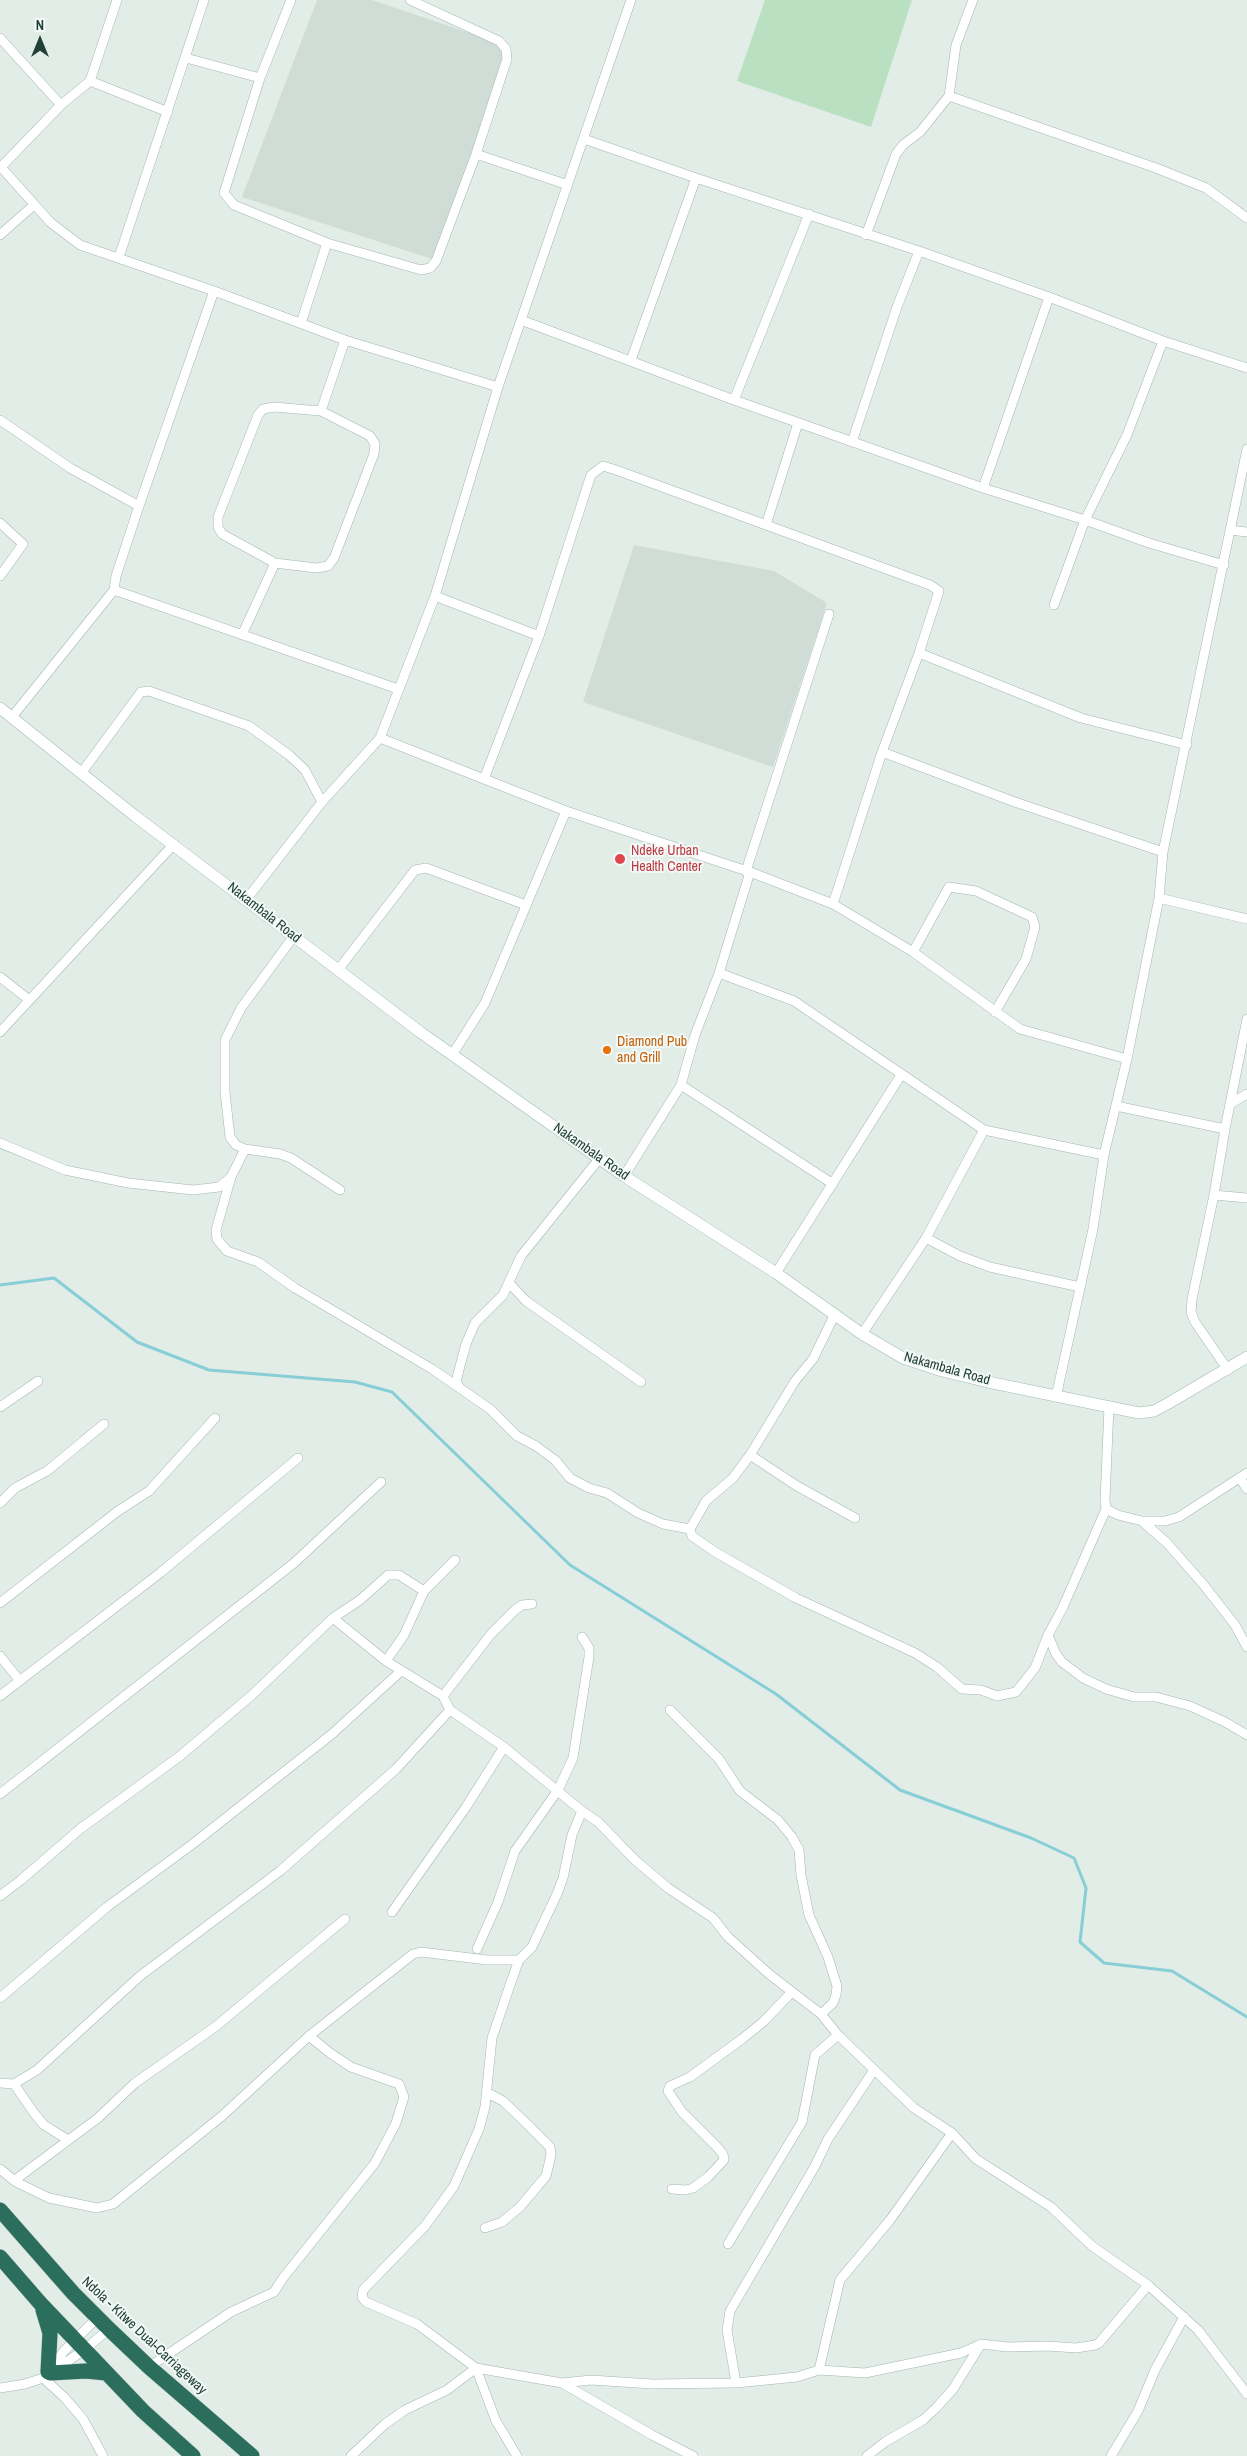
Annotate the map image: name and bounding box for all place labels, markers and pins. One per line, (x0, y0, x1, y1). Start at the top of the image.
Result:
place label: Ndeke Urban Health Center (631, 843, 702, 876)
marker: Ndeke Urban Health Center (613, 852, 627, 866)
place label: Diamond Pub and Grill (617, 1034, 687, 1066)
marker: Diamond Pub and Grill (601, 1044, 613, 1056)

